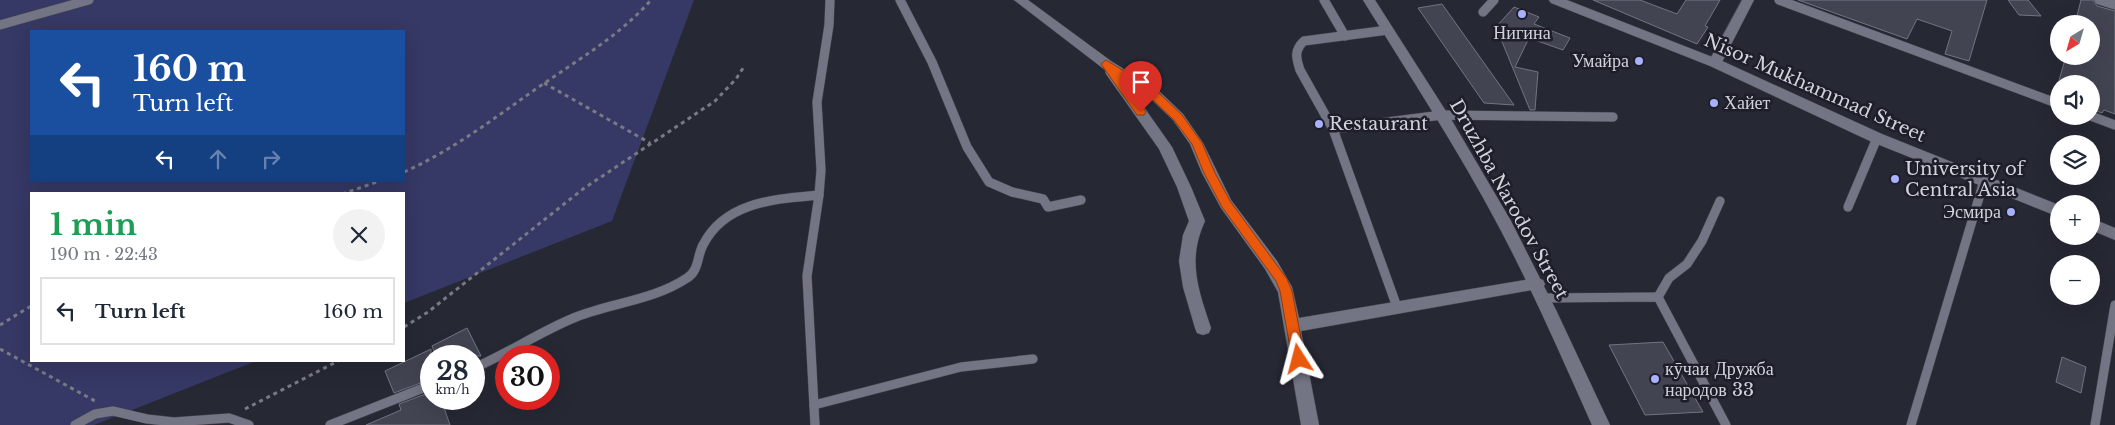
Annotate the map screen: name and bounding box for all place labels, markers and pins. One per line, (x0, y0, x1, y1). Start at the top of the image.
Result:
marker: Нигина (1516, 8, 1528, 20)
place label: Нигина (1493, 22, 1551, 44)
place label: Умайра (1572, 50, 1629, 72)
marker: Умайра (1633, 55, 1645, 67)
pin (1120, 61, 1162, 112)
place label: Хайет (1724, 92, 1771, 114)
marker: Хайет (1708, 97, 1720, 109)
place label: Restaurant (1329, 113, 1428, 135)
marker: Restaurant (1313, 118, 1325, 130)
place label: University of Central Asia (1905, 158, 2027, 201)
marker: University of Central Asia (1889, 173, 1901, 185)
place label: Эсмира (1943, 201, 2001, 223)
marker: Эсмира (2005, 206, 2017, 218)
place label: кӯчаи Дружба народов 33 (1665, 358, 1774, 401)
marker: кӯчаи Дружба народов 33 (1649, 373, 1661, 385)

